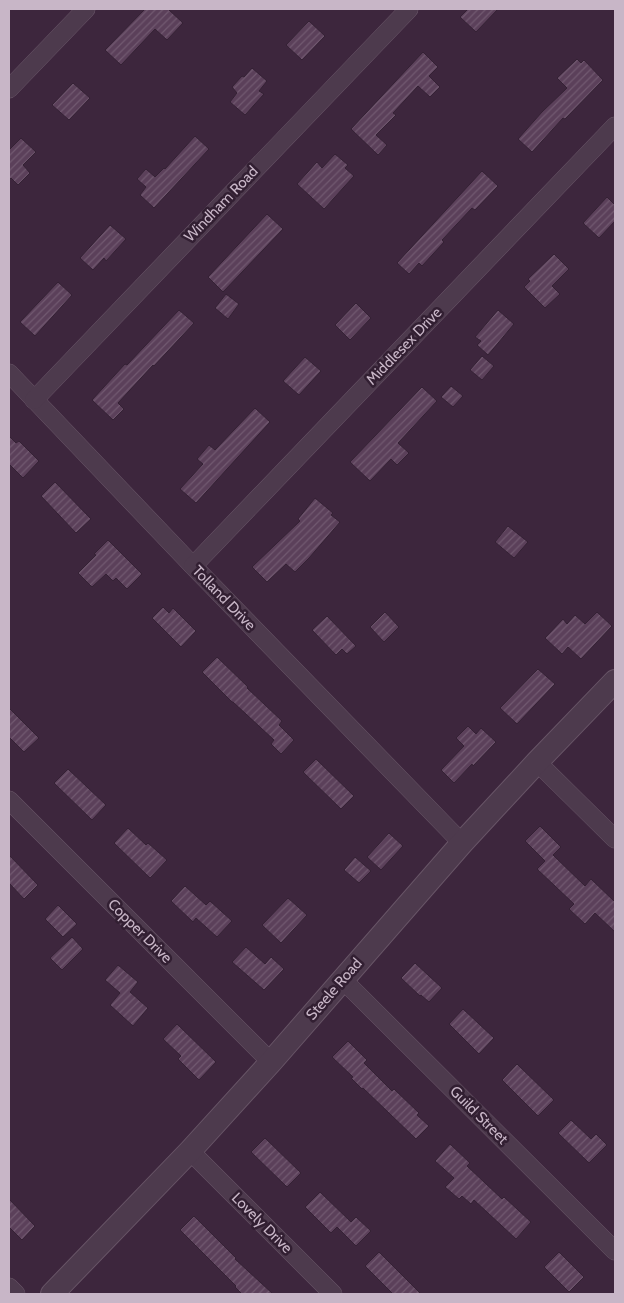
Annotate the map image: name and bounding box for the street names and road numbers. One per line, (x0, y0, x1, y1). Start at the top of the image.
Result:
street label: Windham Road (180, 162, 262, 246)
street label: Middlesex Drive (362, 303, 446, 389)
street label: Tolland Drive (189, 562, 260, 634)
street label: Copper Drive (104, 895, 176, 967)
street label: Steele Road (302, 954, 366, 1024)
street label: Guild Street (446, 1082, 512, 1148)
street label: Lovely Drive (228, 1189, 296, 1257)

